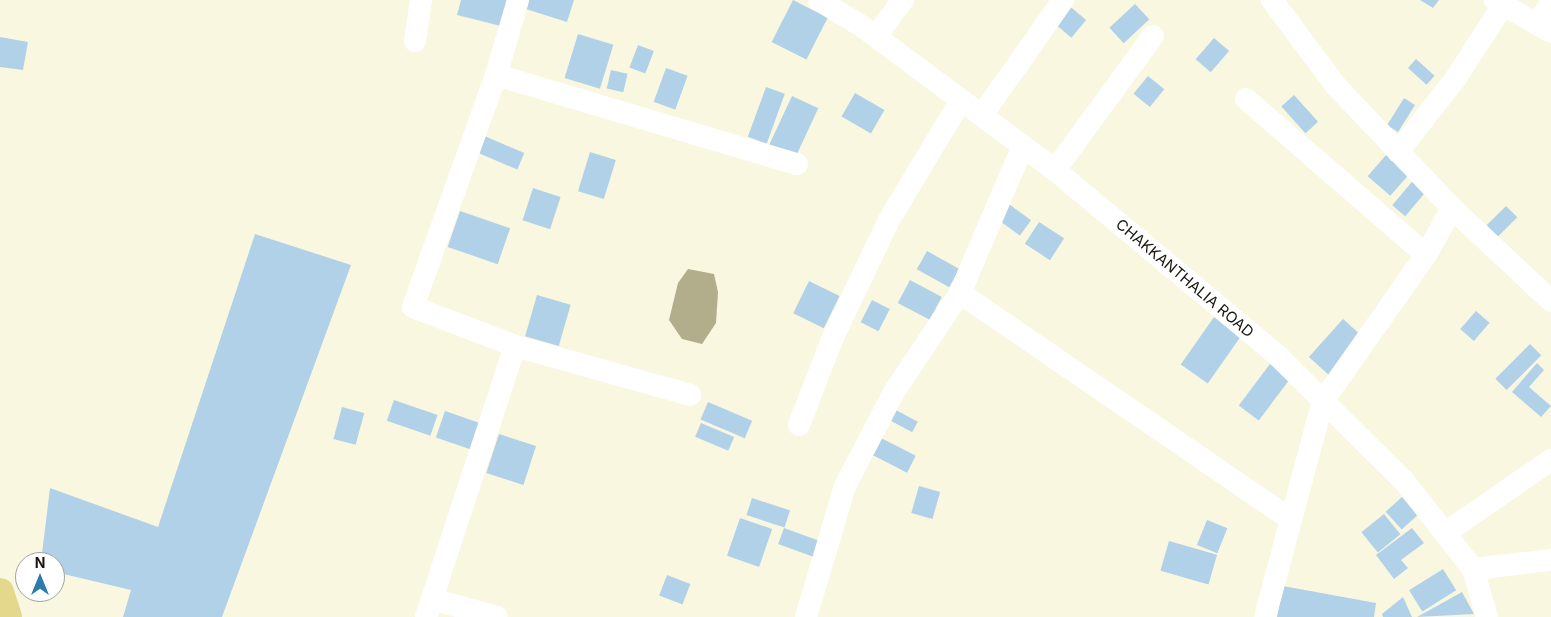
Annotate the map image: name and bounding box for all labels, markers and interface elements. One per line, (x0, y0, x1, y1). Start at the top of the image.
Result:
street label: CHAKKANTHALIA ROAD (1112, 215, 1258, 341)
north arrow (15, 552, 65, 602)
text: N (35, 554, 45, 571)

